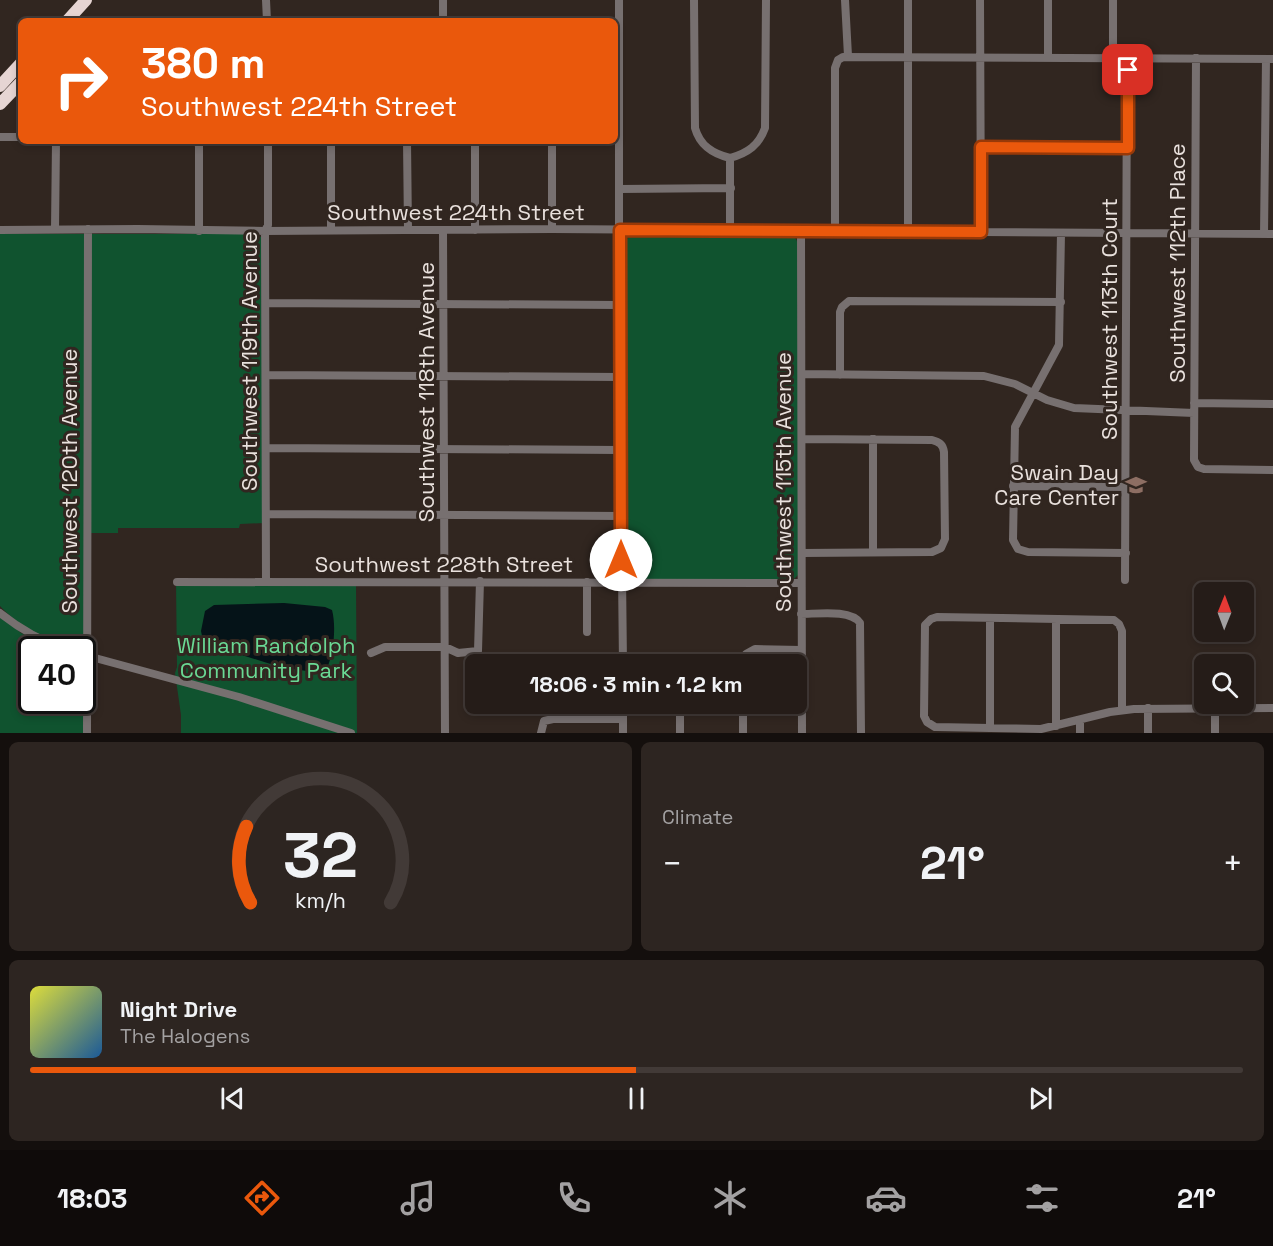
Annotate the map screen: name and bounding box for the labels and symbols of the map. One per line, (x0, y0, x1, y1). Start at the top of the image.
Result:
pin (1102, 44, 1153, 95)
street label: Southwest 112th Place (1163, 143, 1191, 383)
street label: Southwest 224th Street (327, 198, 585, 226)
street label: Southwest 113th Court (1095, 198, 1123, 440)
street label: Southwest 119th Avenue (235, 231, 263, 491)
street label: Southwest 118th Avenue (412, 262, 440, 522)
street label: Southwest 120th Avenue (55, 349, 83, 613)
street label: Southwest 115th Avenue (769, 352, 797, 612)
place label: Swain Day Care Center (994, 458, 1119, 511)
school or university icon: Swain Day Care Center (1124, 473, 1148, 497)
position arrow (589, 528, 653, 592)
street label: Southwest 228th Street (315, 550, 573, 578)
north arrow (1194, 582, 1254, 642)
park label: William Randolph Community Park (177, 631, 355, 684)
speed limit sign: 40 (18, 636, 96, 714)

